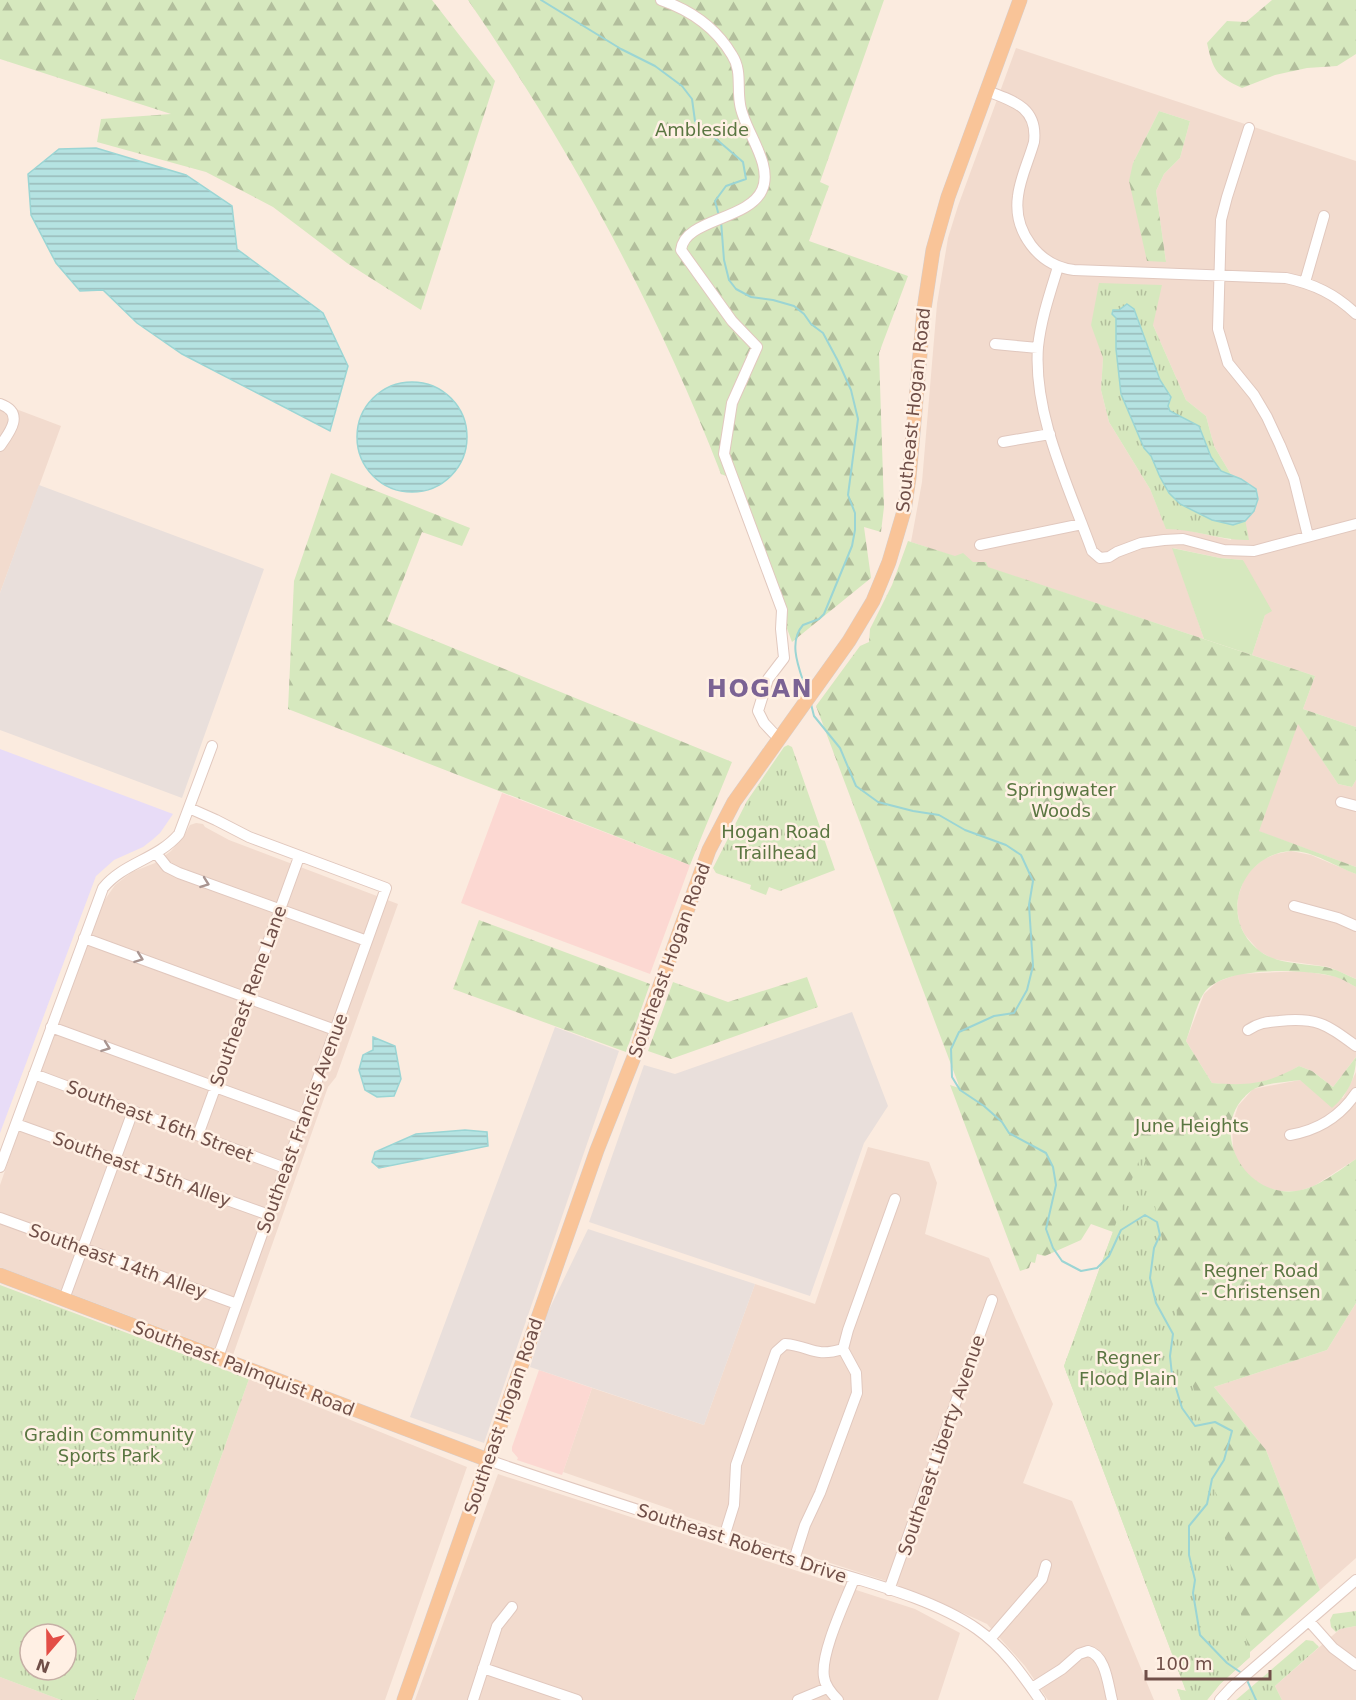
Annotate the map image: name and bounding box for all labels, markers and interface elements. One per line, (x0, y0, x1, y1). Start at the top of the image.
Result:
park label: Ambleside (655, 119, 749, 140)
street label: Southeast Hogan Road (892, 307, 934, 513)
district label: HOGAN (707, 675, 813, 703)
park label: Springwater Woods (1006, 779, 1116, 821)
park label: Hogan Road Trailhead (721, 821, 831, 863)
street label: Southeast Hogan Road (624, 860, 714, 1060)
one-way arrow (199, 875, 210, 888)
street label: Southeast Rene Lane (205, 903, 291, 1089)
one-way arrow (133, 951, 144, 964)
street label: Southeast Francis Avenue (252, 1010, 352, 1236)
one-way arrow (100, 1039, 111, 1052)
street label: Southeast 16th Street (64, 1076, 256, 1166)
park label: June Heights (1134, 1115, 1249, 1136)
street label: Southeast 15th Alley (50, 1127, 234, 1211)
street label: Southeast 14th Alley (26, 1219, 210, 1303)
park label: Regner Road - Christensen (1201, 1260, 1321, 1302)
street label: Southeast Hogan Road (460, 1315, 546, 1517)
street label: Southeast Palmquist Road (130, 1316, 358, 1420)
street label: Southeast Liberty Avenue (893, 1332, 989, 1558)
park label: Regner Flood Plain (1079, 1347, 1177, 1389)
park label: Gradin Community Sports Park (24, 1424, 194, 1466)
street label: Southeast Roberts Drive (634, 1499, 850, 1587)
north arrow (18, 1622, 78, 1682)
scale bar (1146, 1643, 1270, 1681)
text: 100 m (1155, 1653, 1213, 1674)
text: N (33, 1654, 53, 1677)

